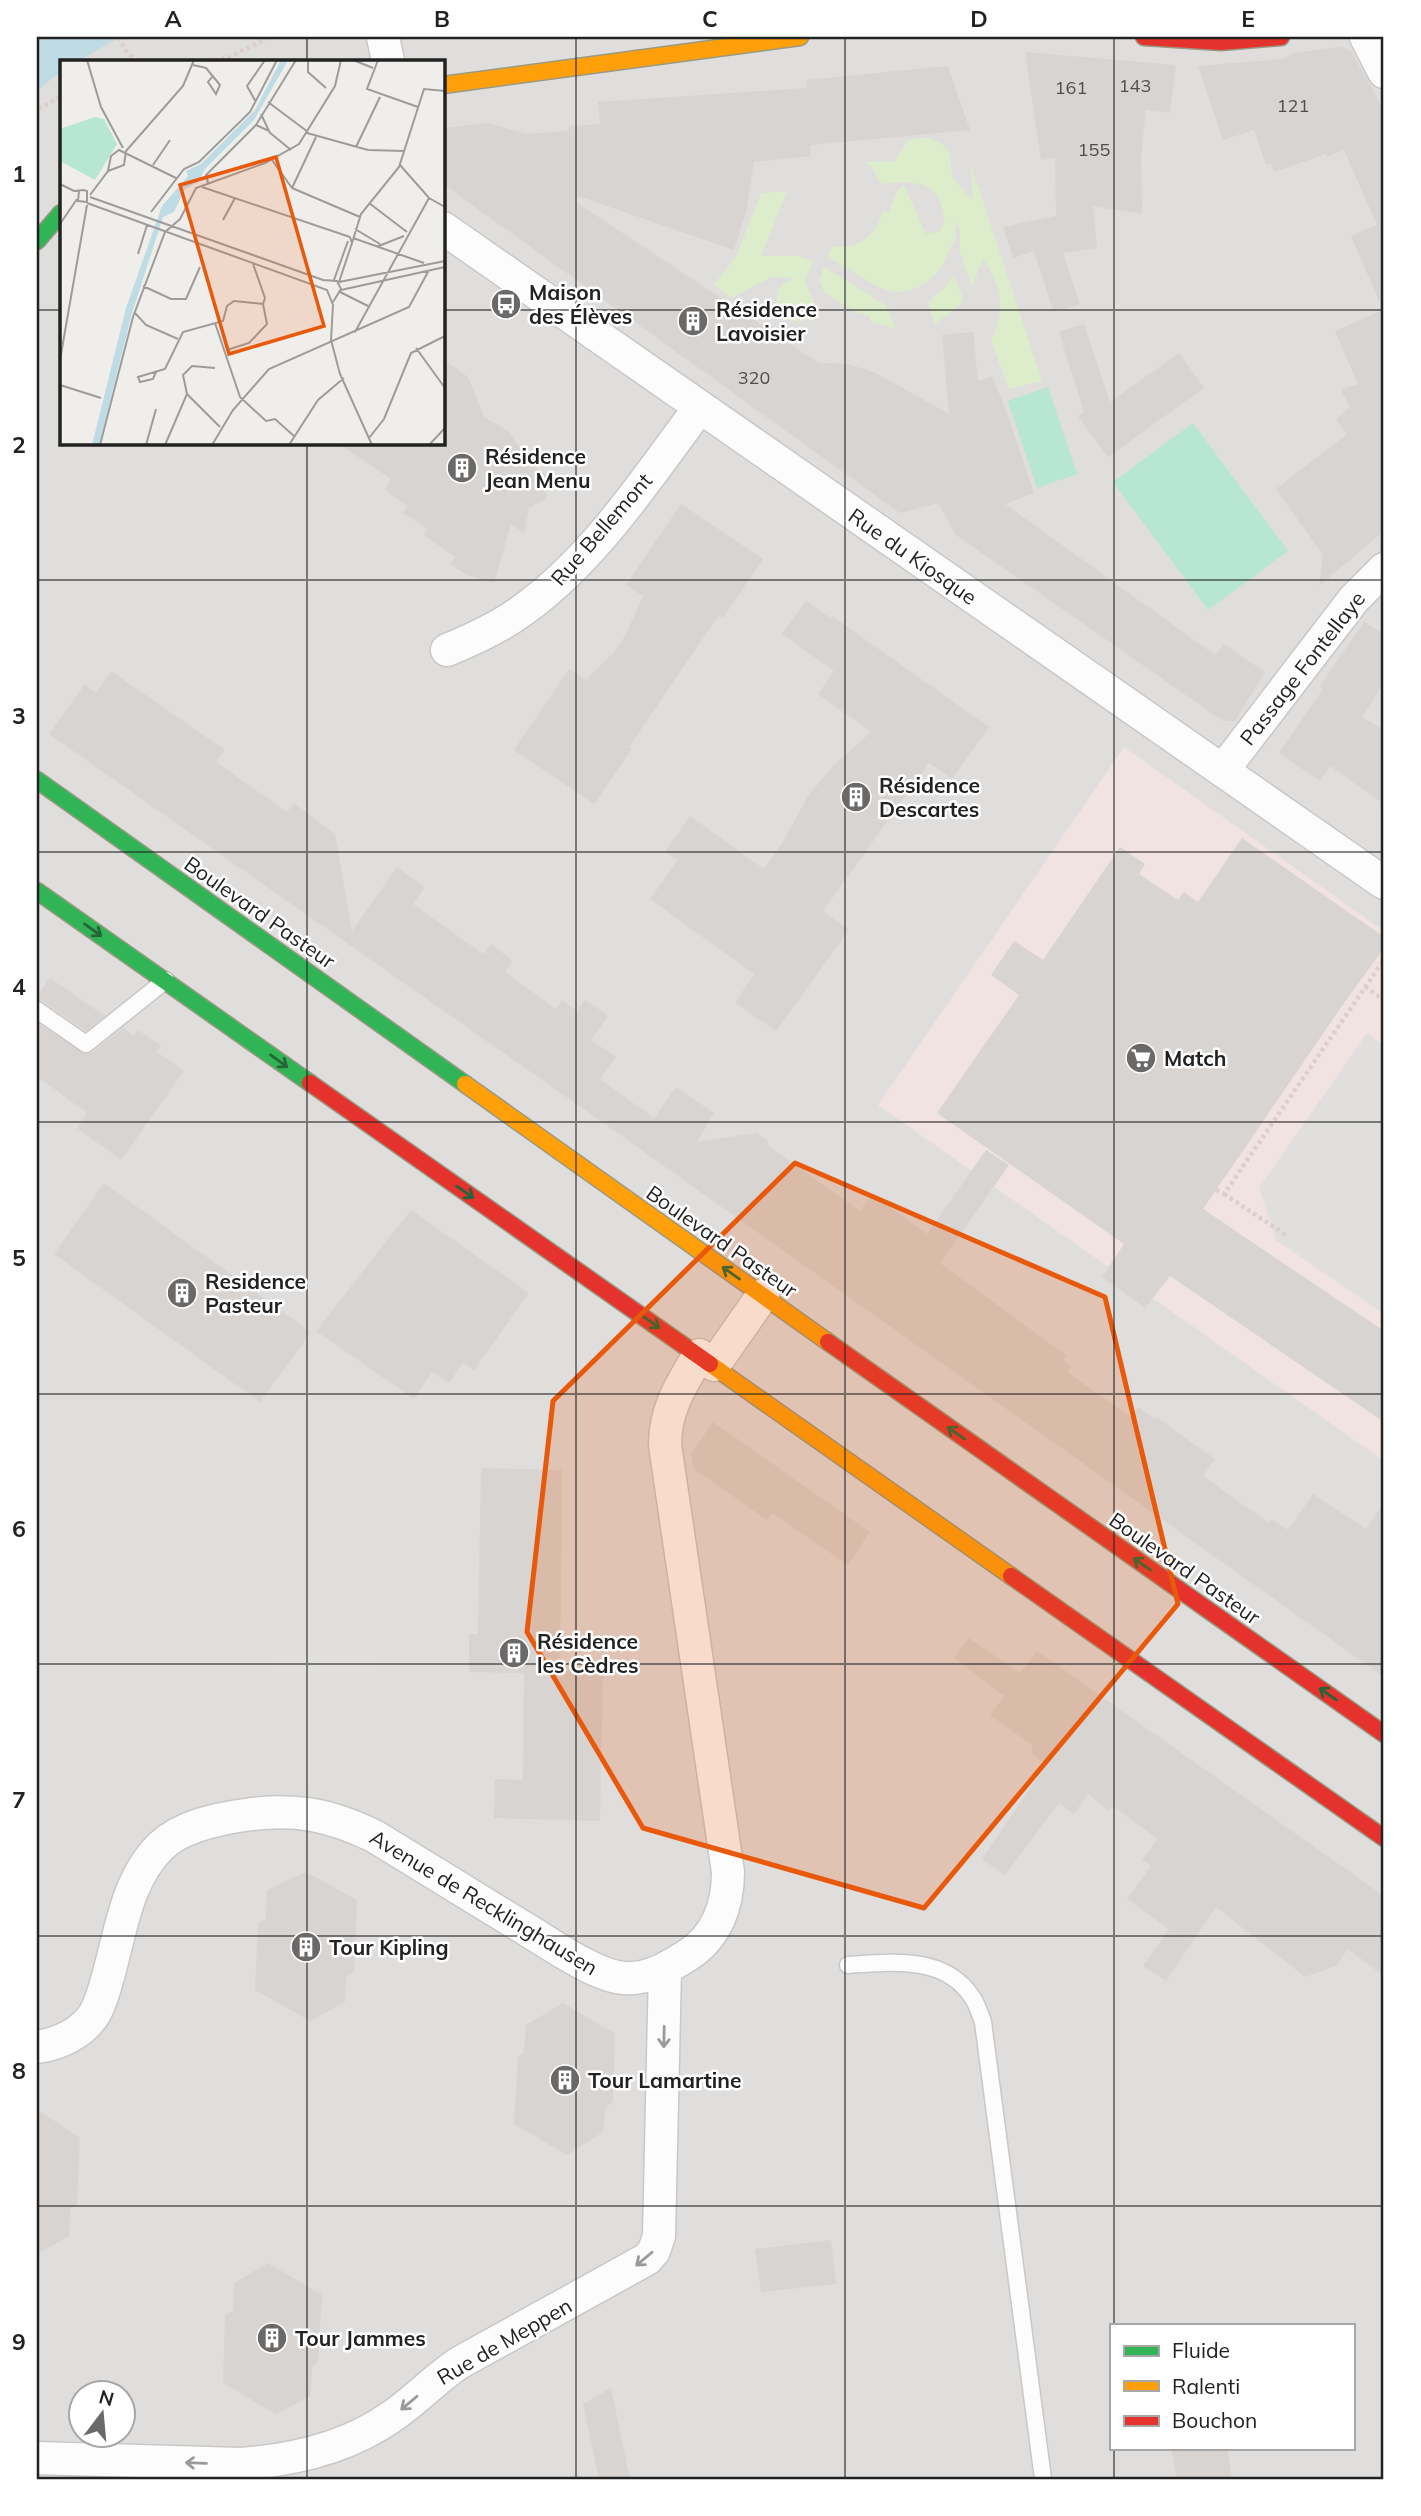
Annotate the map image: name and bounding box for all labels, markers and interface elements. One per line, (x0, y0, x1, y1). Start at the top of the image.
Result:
text: A (164, 4, 182, 33)
text: B (434, 4, 450, 33)
text: C (702, 4, 718, 33)
text: D (970, 4, 988, 33)
text: E (1241, 4, 1255, 33)
inset map (60, 60, 444, 444)
house number: 143 (1119, 74, 1151, 97)
house number: 161 (1055, 76, 1087, 99)
house number: 121 (1277, 94, 1309, 117)
house number: 155 (1078, 138, 1110, 161)
text: 1 (12, 159, 26, 188)
place label: Maison des Élèves (529, 279, 632, 329)
bus stop icon: Maison des Élèves (489, 287, 523, 321)
place label: Résidence Lavoisier (716, 296, 817, 346)
building icon: Résidence Lavoisier (676, 304, 710, 338)
house number: 320 (738, 366, 770, 389)
text: 2 (12, 430, 26, 459)
place label: Résidence Jean Menu (485, 443, 591, 493)
building icon: Résidence Jean Menu (445, 451, 479, 485)
street label: Rue Bellemont (545, 467, 657, 591)
street label: Rue du Kiosque (844, 502, 982, 610)
street label: Passage Fontellaye (1234, 586, 1370, 750)
text: 3 (12, 701, 26, 730)
place label: Résidence Descartes (879, 772, 980, 822)
building icon: Résidence Descartes (839, 780, 873, 814)
street label: Boulevard Pasteur (180, 850, 341, 974)
one-way arrow (83, 923, 102, 937)
text: 4 (12, 972, 26, 1001)
supermarket icon: Match (1124, 1041, 1158, 1075)
place label: Match (1164, 1045, 1226, 1071)
one-way arrow (269, 1054, 288, 1068)
street label: Boulevard Pasteur (642, 1179, 803, 1303)
one-way arrow (455, 1185, 474, 1199)
text: 5 (12, 1243, 26, 1272)
one-way arrow (722, 1265, 741, 1280)
place label: Residence Pasteur (205, 1268, 306, 1318)
building icon: Residence Pasteur (165, 1276, 199, 1310)
one-way arrow (641, 1315, 660, 1329)
one-way arrow (947, 1426, 966, 1440)
street label: Boulevard Pasteur (1105, 1506, 1266, 1630)
text: 6 (12, 1514, 26, 1543)
one-way arrow (1133, 1557, 1152, 1571)
place label: Résidence les Cèdres (537, 1628, 639, 1678)
building icon: Résidence les Cèdres (497, 1636, 531, 1670)
one-way arrow (1319, 1687, 1338, 1702)
text: 7 (12, 1785, 26, 1814)
street label: Avenue de Recklinghausen (365, 1824, 603, 1980)
building icon: Tour Kipling (289, 1930, 323, 1964)
place label: Tour Kipling (329, 1934, 449, 1960)
one-way arrow (657, 2026, 670, 2049)
text: 8 (12, 2056, 26, 2085)
building icon: Tour Lamartine (548, 2063, 582, 2097)
place label: Tour Lamartine (588, 2067, 741, 2093)
one-way arrow (635, 2251, 653, 2267)
street label: Rue de Meppen (432, 2292, 576, 2390)
building icon: Tour Jammes (255, 2321, 289, 2355)
legend (1110, 2324, 1354, 2450)
place label: Tour Jammes (295, 2325, 426, 2351)
text: 9 (12, 2327, 26, 2356)
text: Fluide (1172, 2337, 1230, 2363)
text: Ralenti (1172, 2373, 1240, 2399)
north arrow (66, 2380, 136, 2450)
text: N (96, 2384, 117, 2411)
one-way arrow (400, 2395, 418, 2411)
text: Bouchon (1172, 2407, 1257, 2433)
one-way arrow (185, 2456, 208, 2469)

